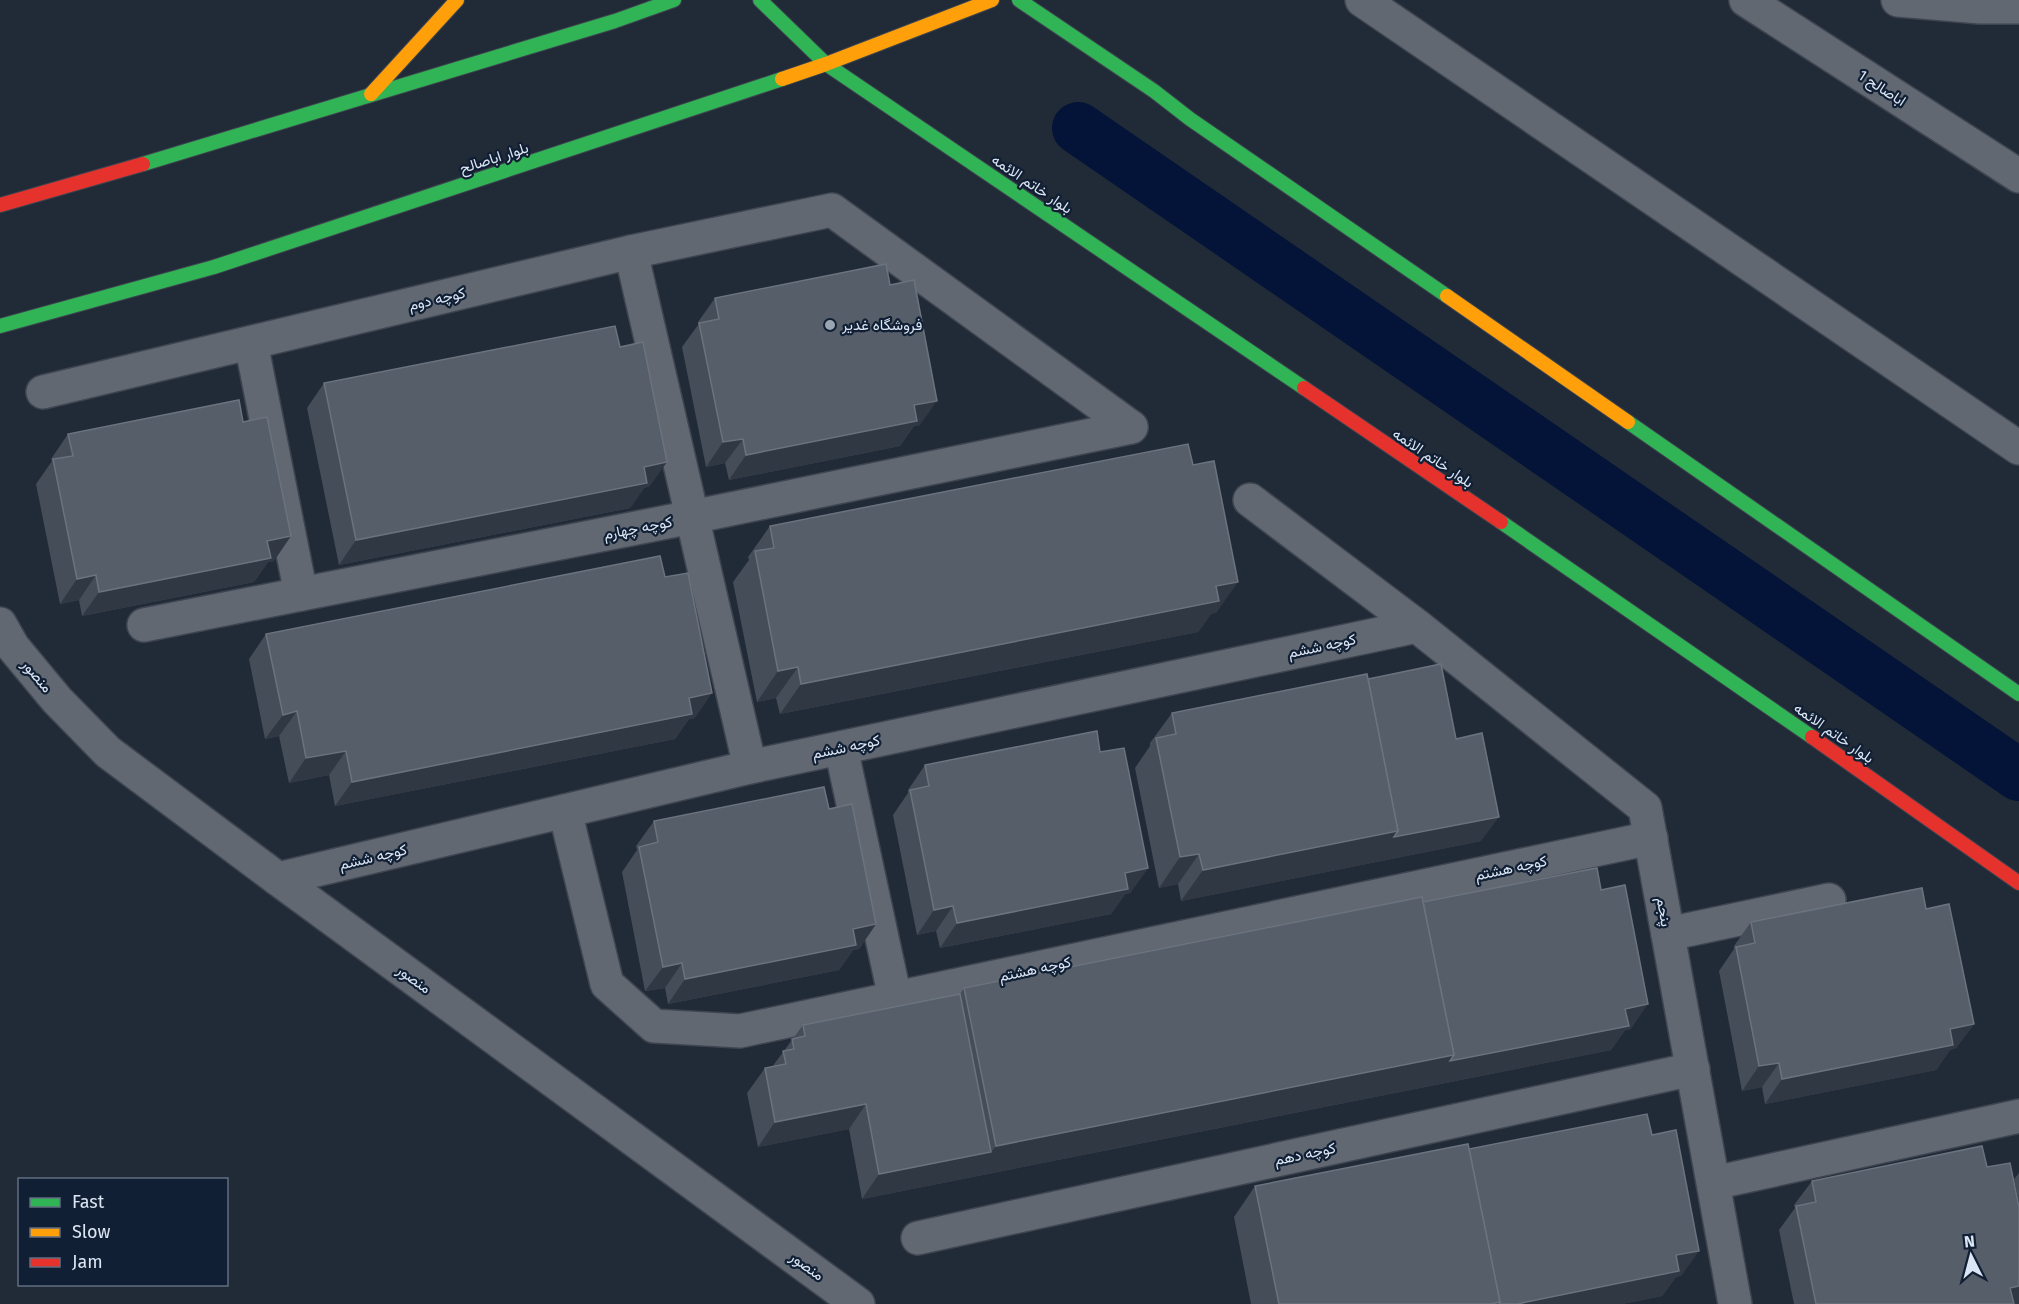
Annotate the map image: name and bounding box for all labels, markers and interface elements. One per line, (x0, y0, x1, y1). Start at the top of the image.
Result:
street label: اباصالح 1 (1854, 66, 1909, 112)
street label: بلوار اباصالح (457, 138, 531, 179)
street label: بلوار خاتم الائمه (988, 150, 1076, 218)
street label: کوچه دوم (407, 284, 468, 315)
place label: فروشگاه غدیر (841, 316, 922, 334)
marker: فروشگاه غدیر (823, 318, 837, 332)
street label: بلوار خاتم الائمه (1389, 424, 1477, 492)
street label: کوچه چهارم (602, 512, 674, 544)
street label: کوچه ششم (1286, 630, 1358, 663)
street label: منصور (17, 655, 56, 696)
street label: بلوار خاتم الائمه (1790, 699, 1877, 768)
street label: کوچه ششم (810, 731, 882, 764)
street label: کوچه ششم (337, 840, 409, 875)
street label: کوچه هشتم (1473, 852, 1549, 885)
street label: پنجم (1652, 896, 1675, 928)
street label: کوچه هشتم (997, 953, 1073, 986)
street label: منصور (393, 960, 435, 997)
street label: کوچه دهم (1273, 1139, 1338, 1170)
legend (18, 1178, 228, 1286)
text: Fast (72, 1191, 105, 1213)
text: Slow (72, 1221, 111, 1243)
north arrow (1941, 1226, 2001, 1286)
text: N (1963, 1232, 1976, 1252)
street label: منصور (786, 1247, 828, 1284)
text: Jam (72, 1251, 103, 1273)

